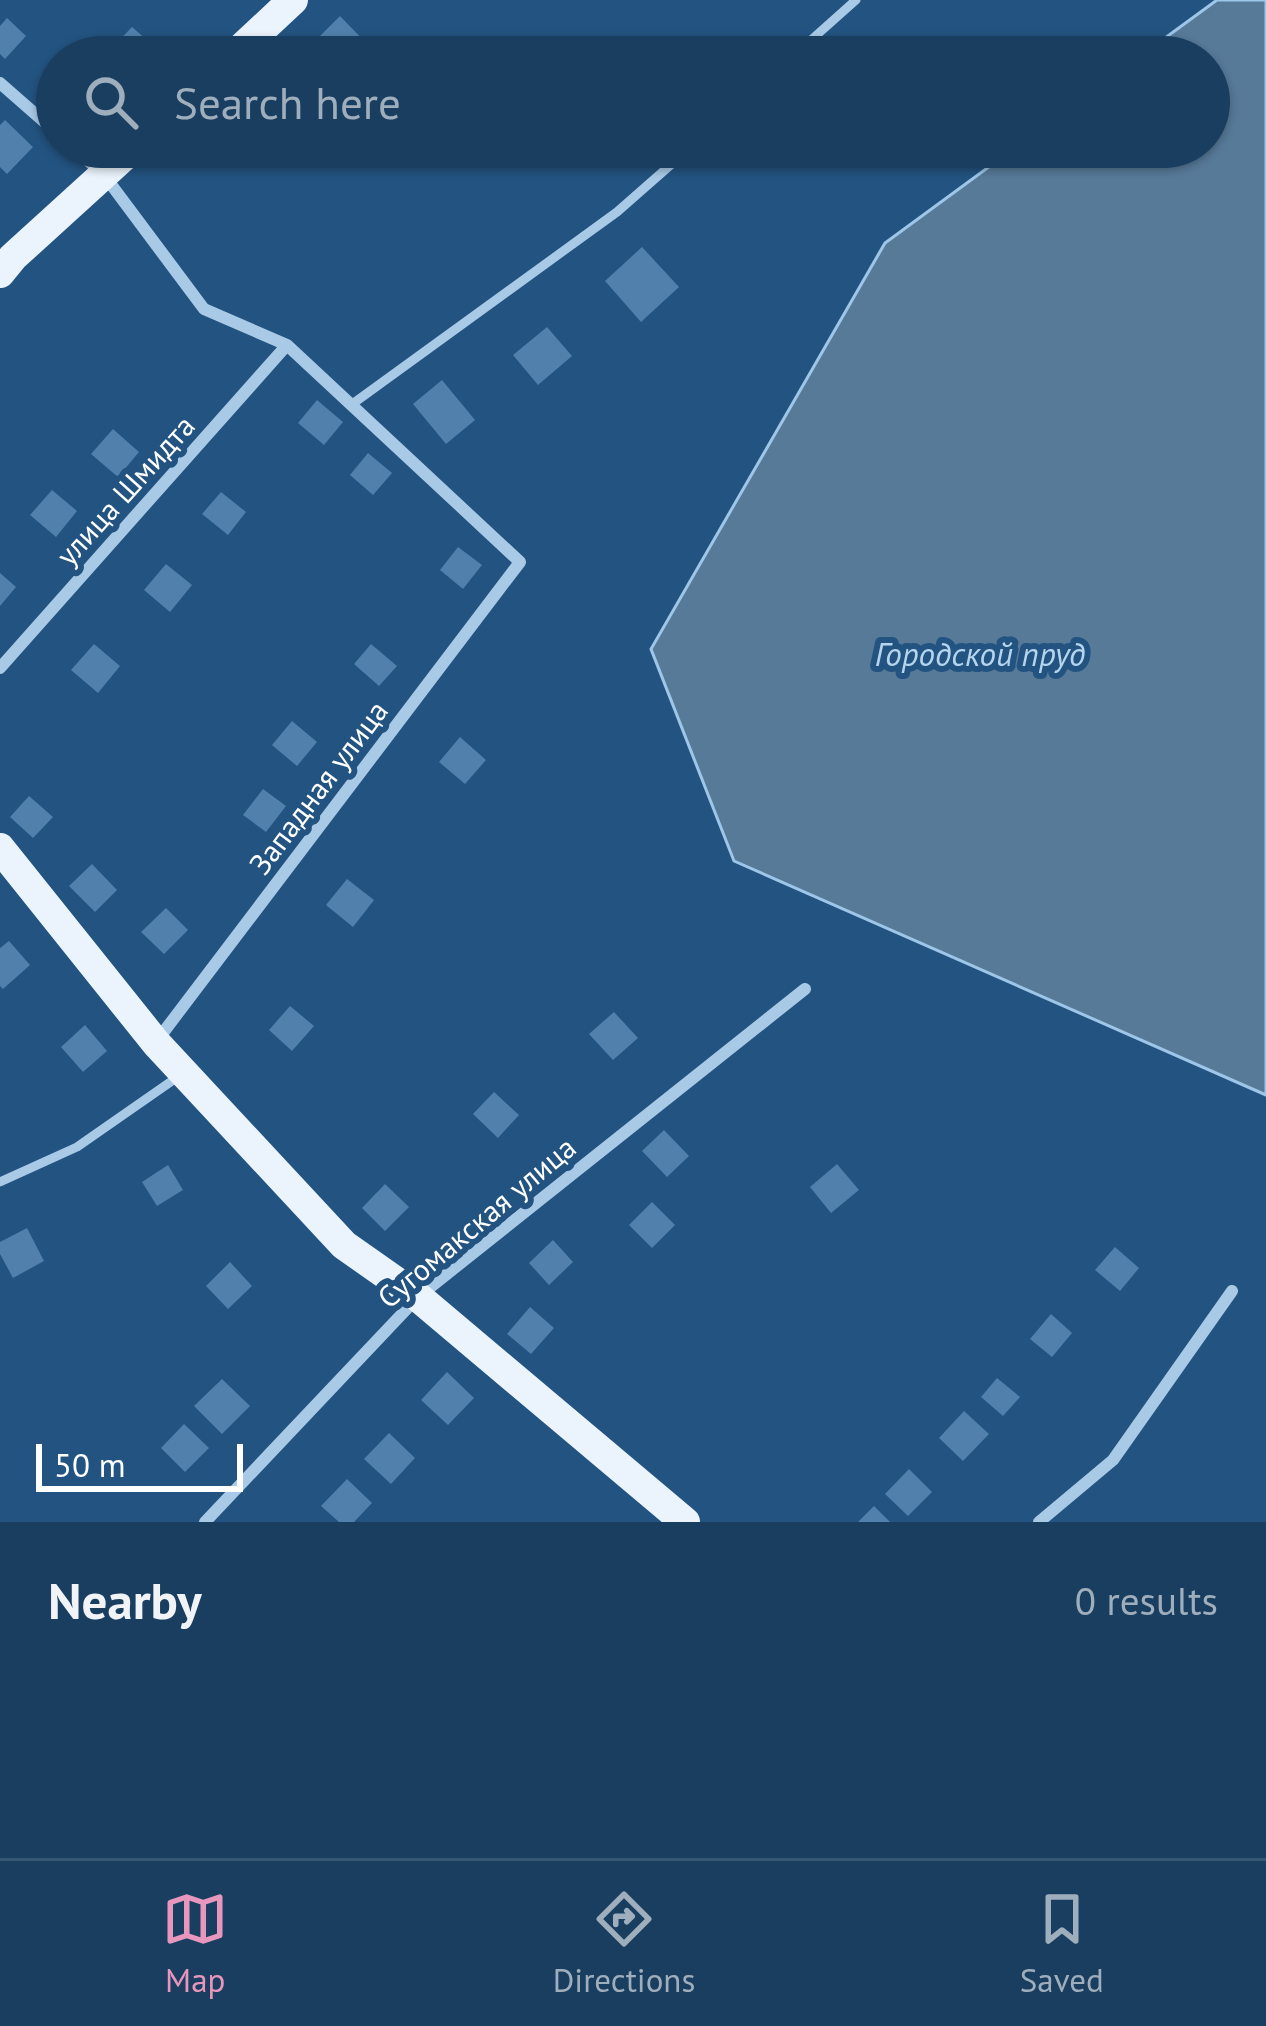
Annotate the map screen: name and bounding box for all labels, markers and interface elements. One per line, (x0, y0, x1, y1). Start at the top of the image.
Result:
search box (36, 36, 1230, 168)
icon: search (78, 69, 144, 135)
text: Search here (174, 73, 401, 131)
street label: улица Шмидта (47, 407, 203, 573)
water label: Городской пруд (875, 632, 1085, 675)
street label: Западная улица (240, 692, 396, 882)
street label: Сугомакская улица (369, 1127, 583, 1316)
scale bar (36, 1438, 243, 1491)
text: 50 m (54, 1443, 126, 1486)
text: Nearby (48, 1567, 202, 1633)
text: 0 results (1075, 1575, 1218, 1626)
tab: Map (162, 1886, 228, 2001)
tab: Directions (553, 1886, 695, 2001)
tab: Saved (1020, 1886, 1104, 2001)

